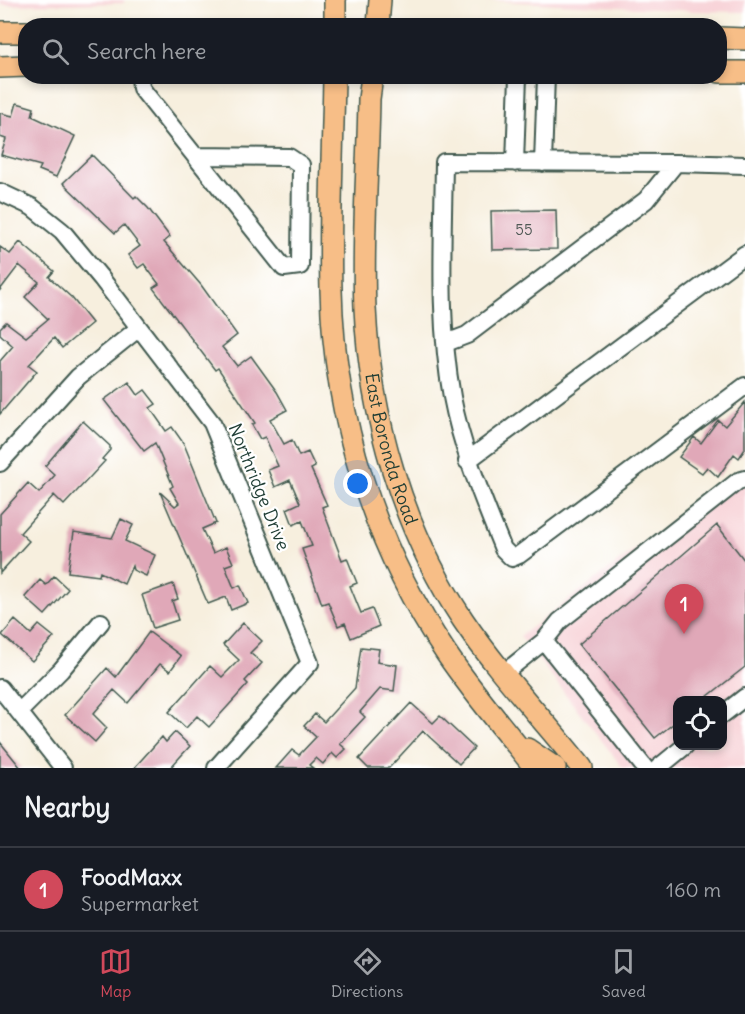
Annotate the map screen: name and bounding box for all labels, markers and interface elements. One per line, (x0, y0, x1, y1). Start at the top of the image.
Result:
search box (18, 18, 727, 84)
icon: search (39, 35, 72, 68)
text: Search here (87, 37, 206, 65)
house number: 55 (515, 220, 533, 239)
street label: East Boronda Road (360, 371, 423, 528)
street label: Northridge Drive (224, 420, 295, 554)
your location (343, 469, 372, 498)
pin: 1 (664, 584, 704, 634)
map controls (673, 696, 727, 750)
button: locate (673, 696, 727, 750)
text: Nearby (24, 791, 110, 824)
text: FoodMaxx (81, 863, 182, 891)
text: 1 (40, 877, 47, 902)
text: 160 m (666, 877, 721, 902)
text: Supermarket (81, 891, 199, 916)
tab: Map (99, 945, 132, 1001)
tab: Directions (331, 945, 403, 1001)
tab: Saved (602, 945, 646, 1001)

